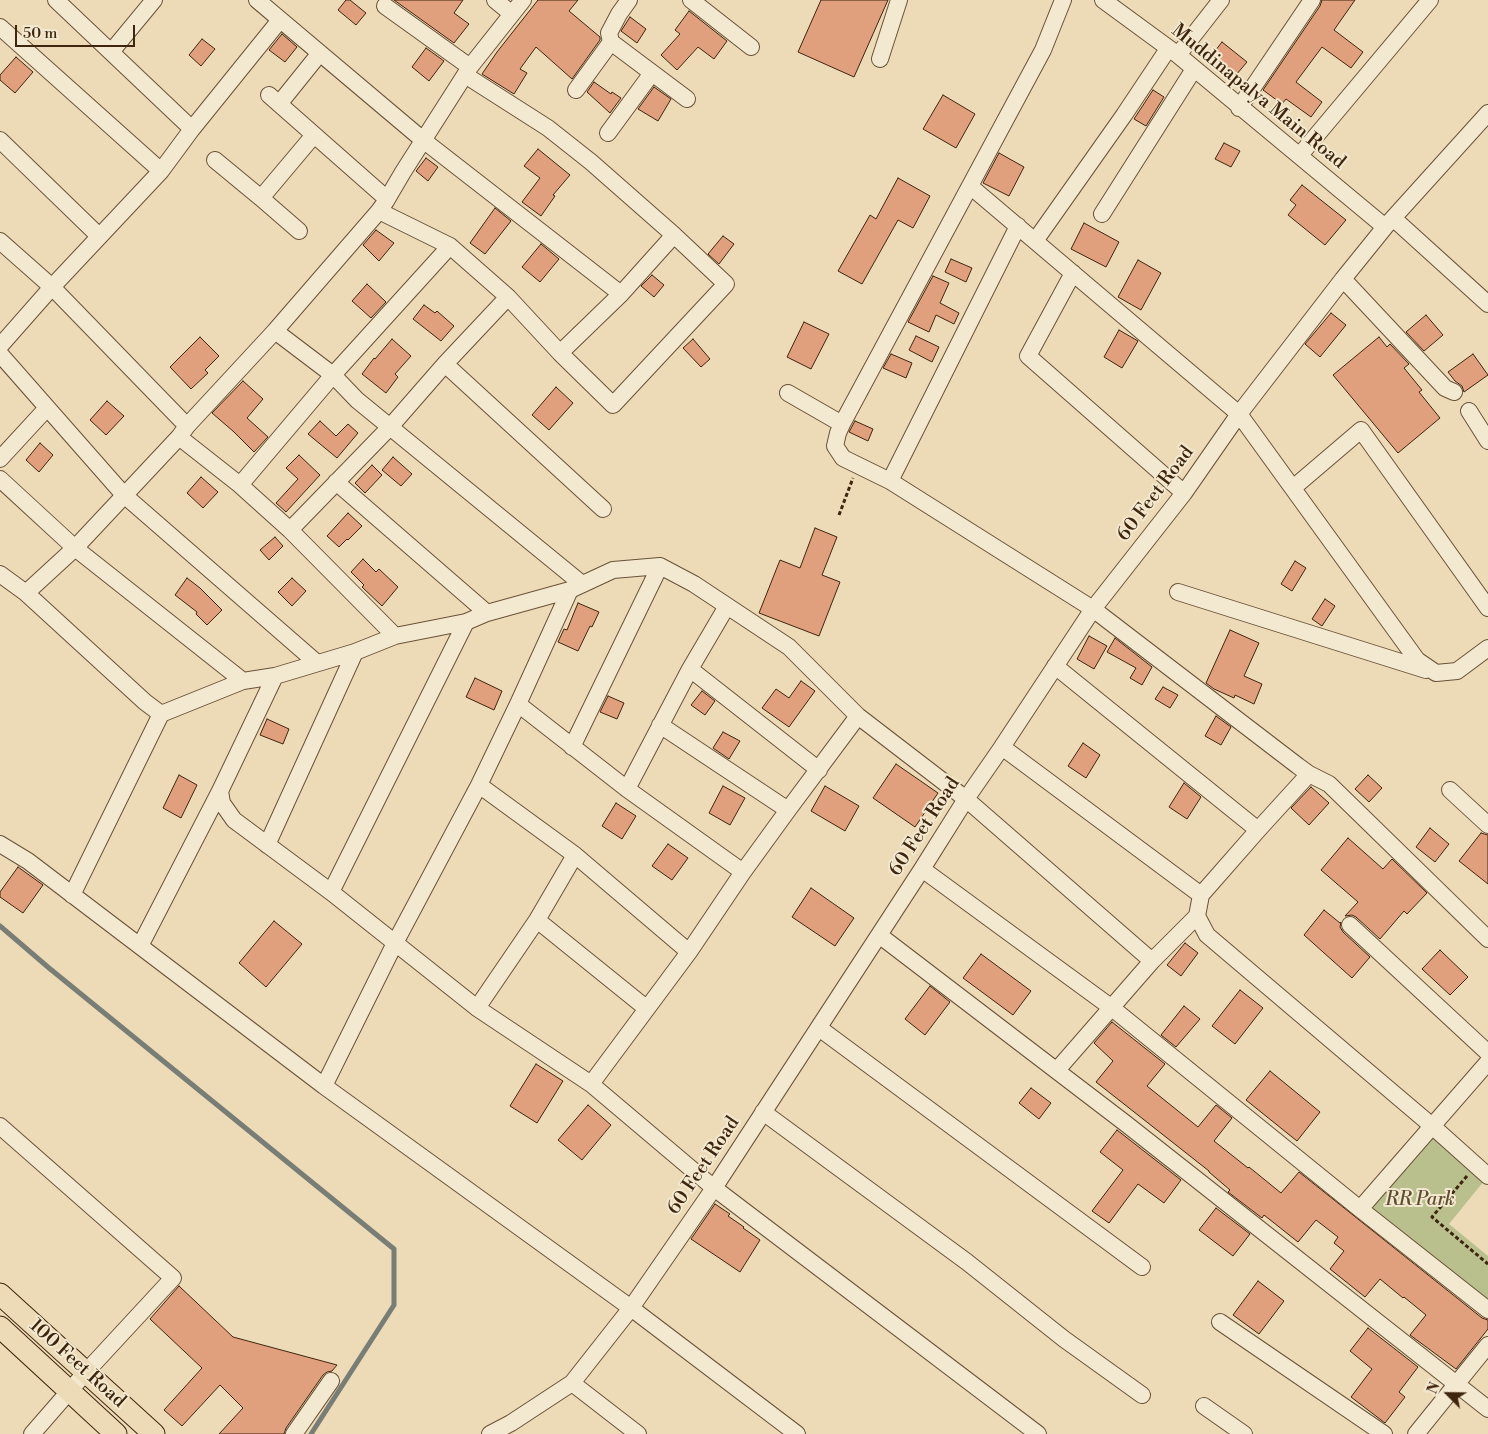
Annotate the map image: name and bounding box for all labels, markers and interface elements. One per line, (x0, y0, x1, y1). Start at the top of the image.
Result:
scale bar (18, 15, 138, 47)
street label: Muddinapalya Main Road (1166, 20, 1350, 174)
text: 50 m (23, 24, 57, 43)
street label: 60 Feet Road (1113, 442, 1199, 546)
street label: 60 Feet Road (885, 773, 965, 881)
street label: 60 Feet Road (663, 1113, 745, 1219)
park label: RR Park (1385, 1189, 1455, 1211)
street label: 100 Feet Road (24, 1315, 130, 1413)
north arrow (1423, 1369, 1473, 1419)
text: N (1424, 1380, 1445, 1397)

